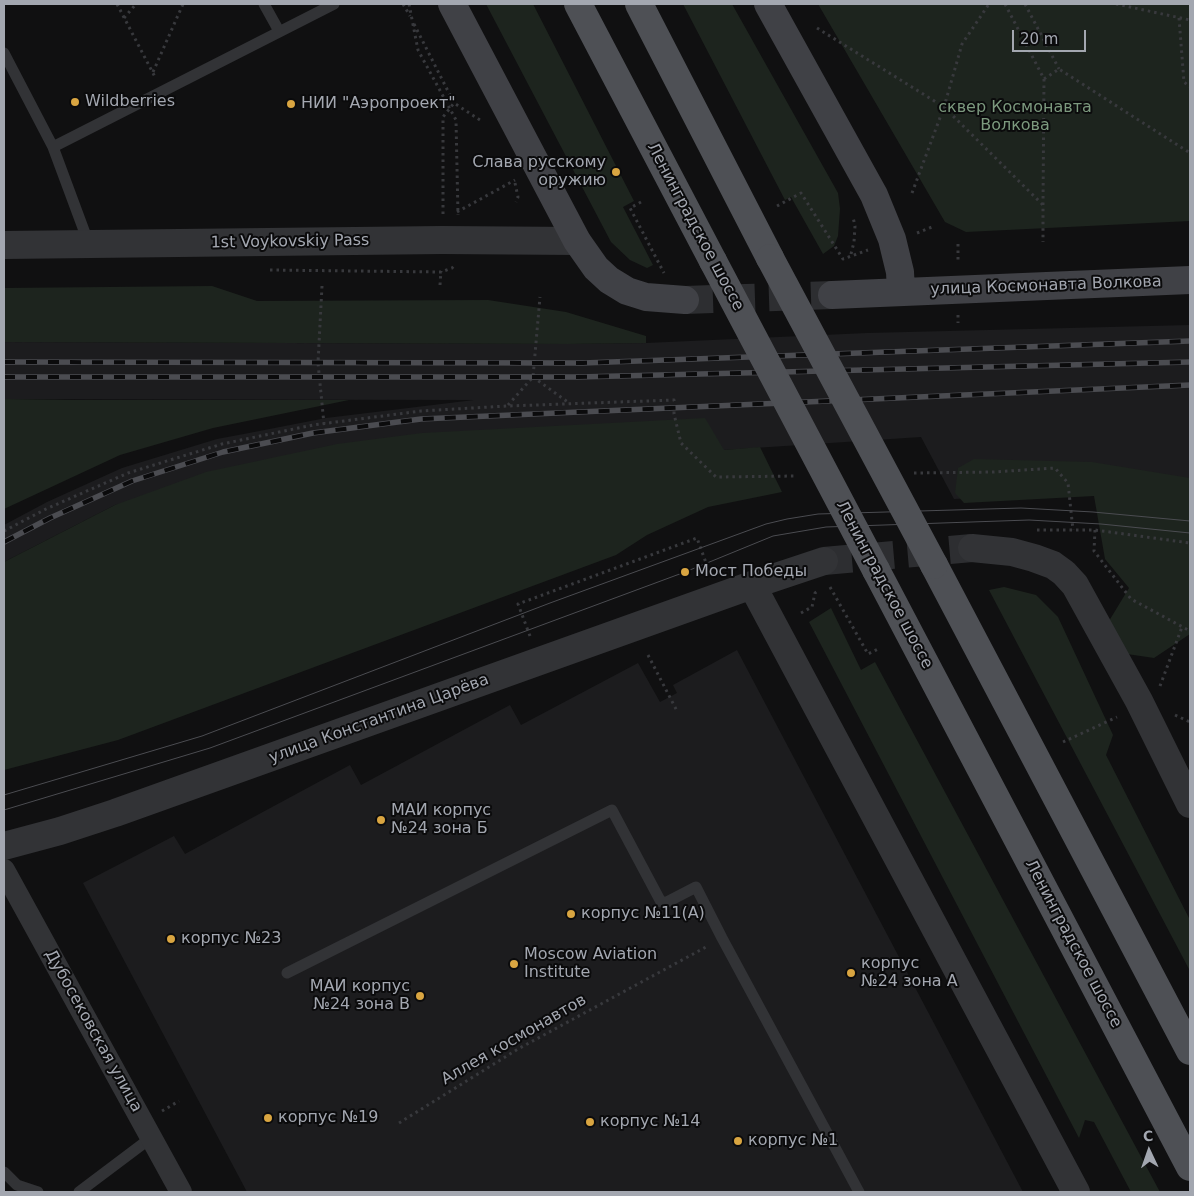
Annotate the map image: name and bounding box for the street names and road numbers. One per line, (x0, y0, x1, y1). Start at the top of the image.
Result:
street label: Ленинградское шоссе (642, 140, 748, 314)
street label: 1st Voykovskiy Pass (210, 231, 370, 253)
street label: улица Космонавта Волкова (930, 272, 1162, 300)
street label: Ленинградское шоссе (831, 498, 937, 672)
street label: улица Константина Царёва (267, 670, 491, 768)
street label: Ленинградское шоссе (1020, 857, 1126, 1031)
street label: Дубосековская улица (40, 946, 146, 1116)
street label: Аллея космонавтов (438, 991, 590, 1089)

